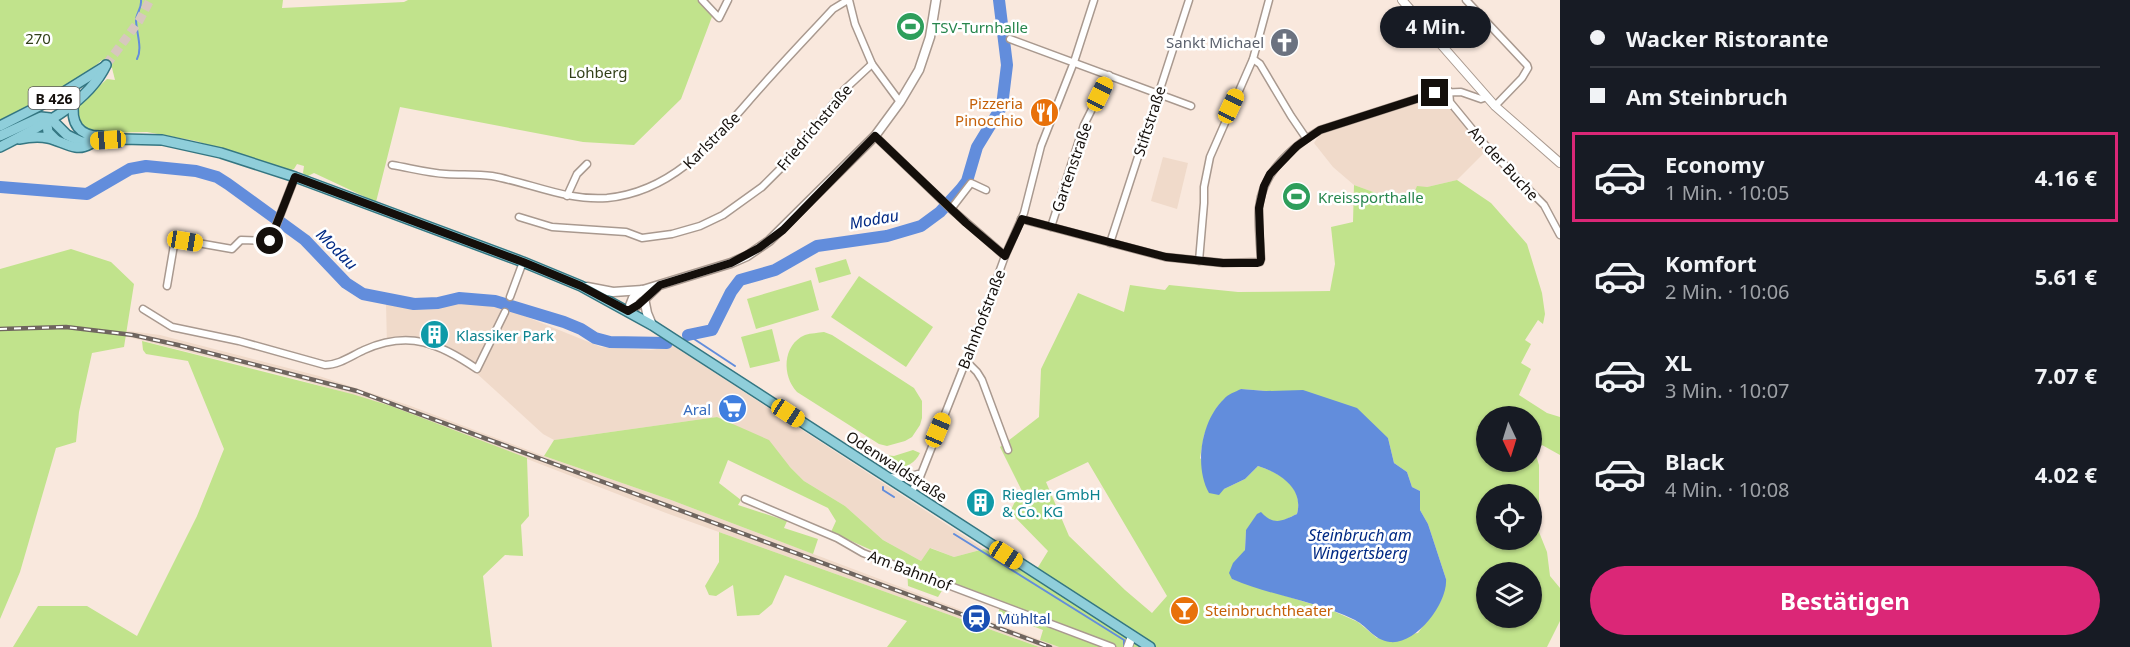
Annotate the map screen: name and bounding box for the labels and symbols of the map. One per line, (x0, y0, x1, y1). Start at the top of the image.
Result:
callout: 4 Min. (1380, 6, 1490, 48)
sports icon: TSV-Turnhalle (895, 11, 927, 43)
place label: TSV-Turnhalle (932, 17, 1028, 37)
church icon: Sankt Michael (1269, 26, 1301, 58)
park label: 270 (25, 28, 51, 48)
place label: Sankt Michael (1166, 32, 1264, 52)
park label: Lohberg (568, 62, 628, 82)
car (1084, 74, 1116, 114)
route end (1421, 79, 1448, 106)
street label: Friedrichstraße (772, 80, 856, 174)
street label: Stiftstraße (1128, 83, 1170, 159)
car (1215, 86, 1247, 126)
road number: B 426 (28, 87, 80, 109)
place label: Pizzeria Pinocchio (955, 93, 1023, 130)
restaurant icon: Pizzeria Pinocchio (1028, 96, 1060, 128)
street label: Karlstraße (678, 107, 744, 173)
street label: Gartenstraße (1046, 120, 1096, 214)
street label: An der Buche (1464, 122, 1544, 204)
car (89, 130, 127, 150)
sports icon: Kreissporthalle (1281, 181, 1313, 213)
place label: Kreissporthalle (1318, 187, 1424, 207)
water label: Modau (847, 204, 901, 234)
water label: Modau (312, 224, 362, 274)
route start (256, 227, 283, 254)
car (166, 229, 204, 253)
street label: Bahnhofstraße (953, 266, 1009, 372)
building icon: Klassiker Park (419, 319, 451, 351)
place label: Klassiker Park (456, 325, 554, 345)
supermarket icon: Aral (716, 393, 748, 425)
car (768, 396, 808, 430)
place label: Aral (683, 399, 711, 419)
north arrow (1476, 406, 1542, 472)
car (923, 410, 953, 450)
street label: Odenwaldstraße (843, 426, 951, 506)
place label: Riegler GmbH & Co. KG (1002, 484, 1101, 521)
building icon: Riegler GmbH & Co. KG (965, 487, 997, 519)
water label: Steinbruch am Wingertsberg (1308, 524, 1412, 564)
car (986, 538, 1026, 572)
street label: Am Bahnhof (865, 545, 955, 595)
bar icon: Steinbruchtheater (1168, 594, 1200, 626)
place label: Steinbruchtheater (1205, 600, 1333, 620)
station icon: Mühltal (960, 602, 992, 634)
place label: Mühltal (997, 608, 1051, 628)

